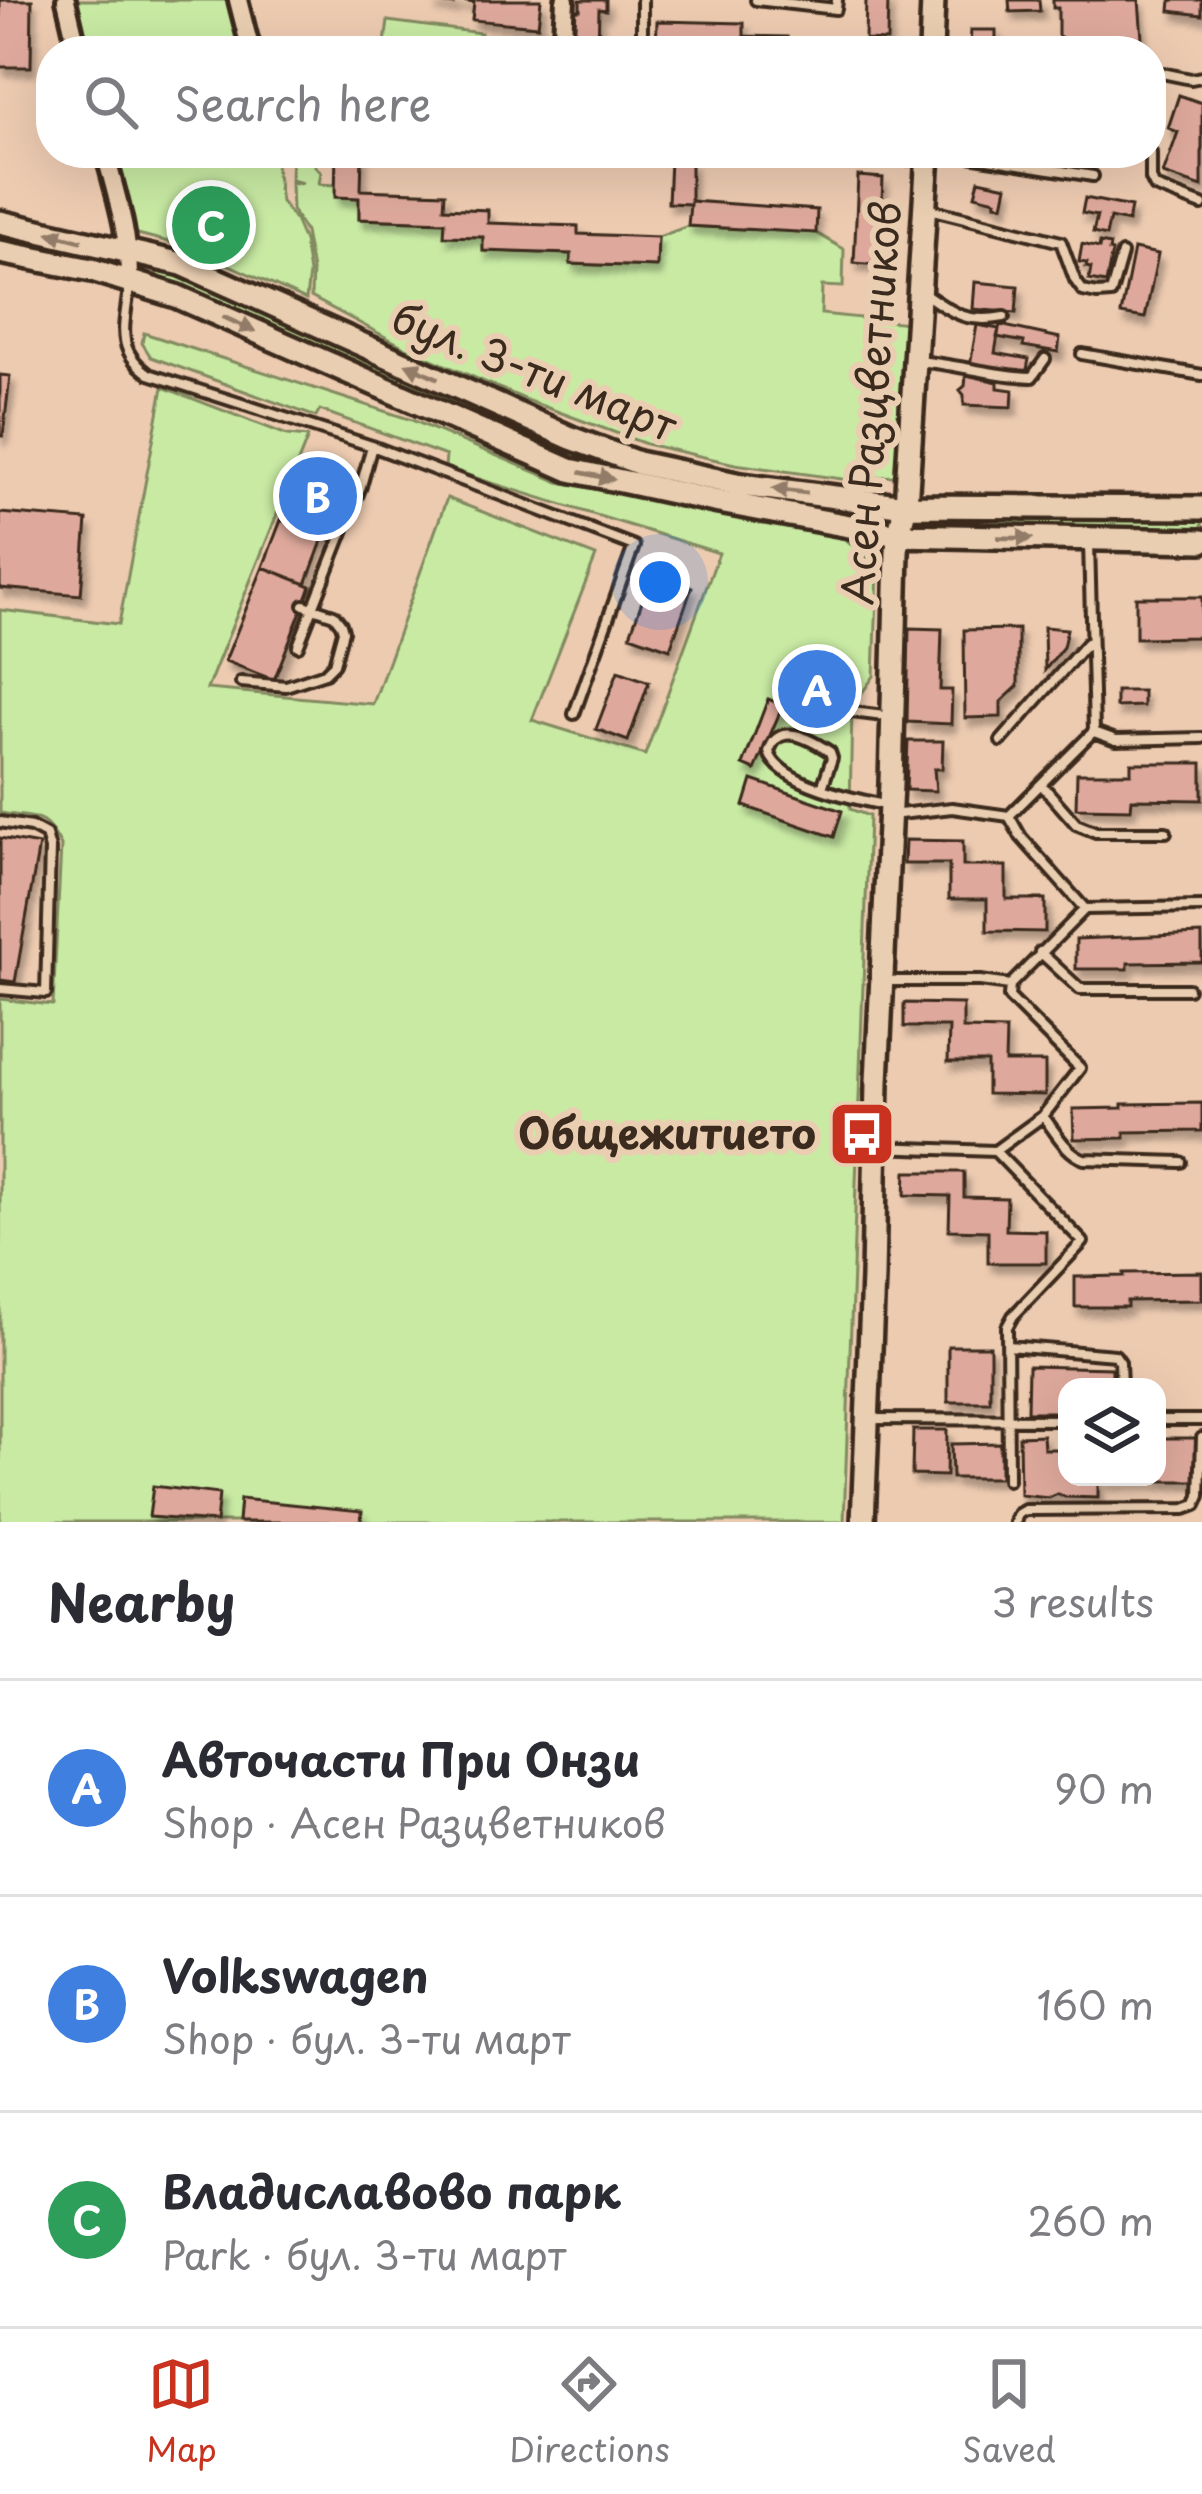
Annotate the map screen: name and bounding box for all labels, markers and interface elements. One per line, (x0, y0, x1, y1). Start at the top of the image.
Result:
search box (36, 36, 1166, 168)
text: Search here (174, 68, 431, 136)
icon: search (78, 69, 144, 135)
pin: C (172, 180, 250, 270)
street label: Асен Разцветников (824, 199, 915, 607)
one-way arrow (46, 226, 83, 245)
street label: бул. 3-ти март (383, 284, 688, 456)
one-way arrow (221, 314, 256, 334)
one-way arrow (404, 361, 439, 381)
pin: B (279, 451, 357, 541)
one-way arrow (579, 468, 617, 487)
one-way arrow (771, 482, 808, 501)
one-way arrow (997, 528, 1035, 547)
your location (630, 552, 690, 612)
pin: A (778, 644, 856, 734)
bus stop icon: Общежитието (827, 1099, 897, 1169)
place label: Общежитието (518, 1100, 816, 1163)
map controls (1058, 1378, 1166, 1486)
button: layers (1058, 1378, 1166, 1486)
text: Nearby (48, 1562, 235, 1639)
text: 3 results (991, 1571, 1154, 1630)
text: Авточасти При Онзи (162, 1724, 640, 1792)
text: A (72, 1758, 102, 1817)
text: 90 m (1054, 1758, 1154, 1817)
text: Shop · Асен Разцветников (162, 1792, 666, 1851)
text: Volkswagen (162, 1940, 428, 2008)
text: B (74, 1974, 100, 2033)
text: 160 m (1037, 1974, 1154, 2033)
text: Shop · бул. 3-ти март (162, 2008, 571, 2067)
text: Владиславово парк (162, 2156, 621, 2224)
text: C (72, 2190, 102, 2249)
text: 260 m (1027, 2190, 1154, 2249)
text: Park · бул. 3-ти март (162, 2224, 566, 2283)
tab: Map (146, 2351, 217, 2473)
tab: Directions (509, 2351, 670, 2473)
tab: Saved (962, 2351, 1056, 2473)

